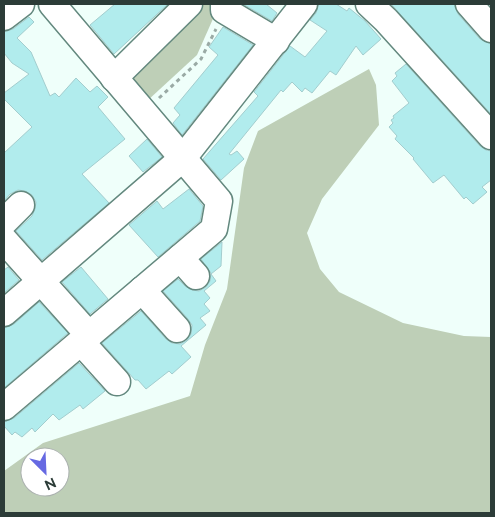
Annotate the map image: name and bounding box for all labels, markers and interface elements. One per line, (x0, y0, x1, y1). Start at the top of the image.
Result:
north arrow (20, 447, 70, 497)
text: N (42, 474, 58, 493)

